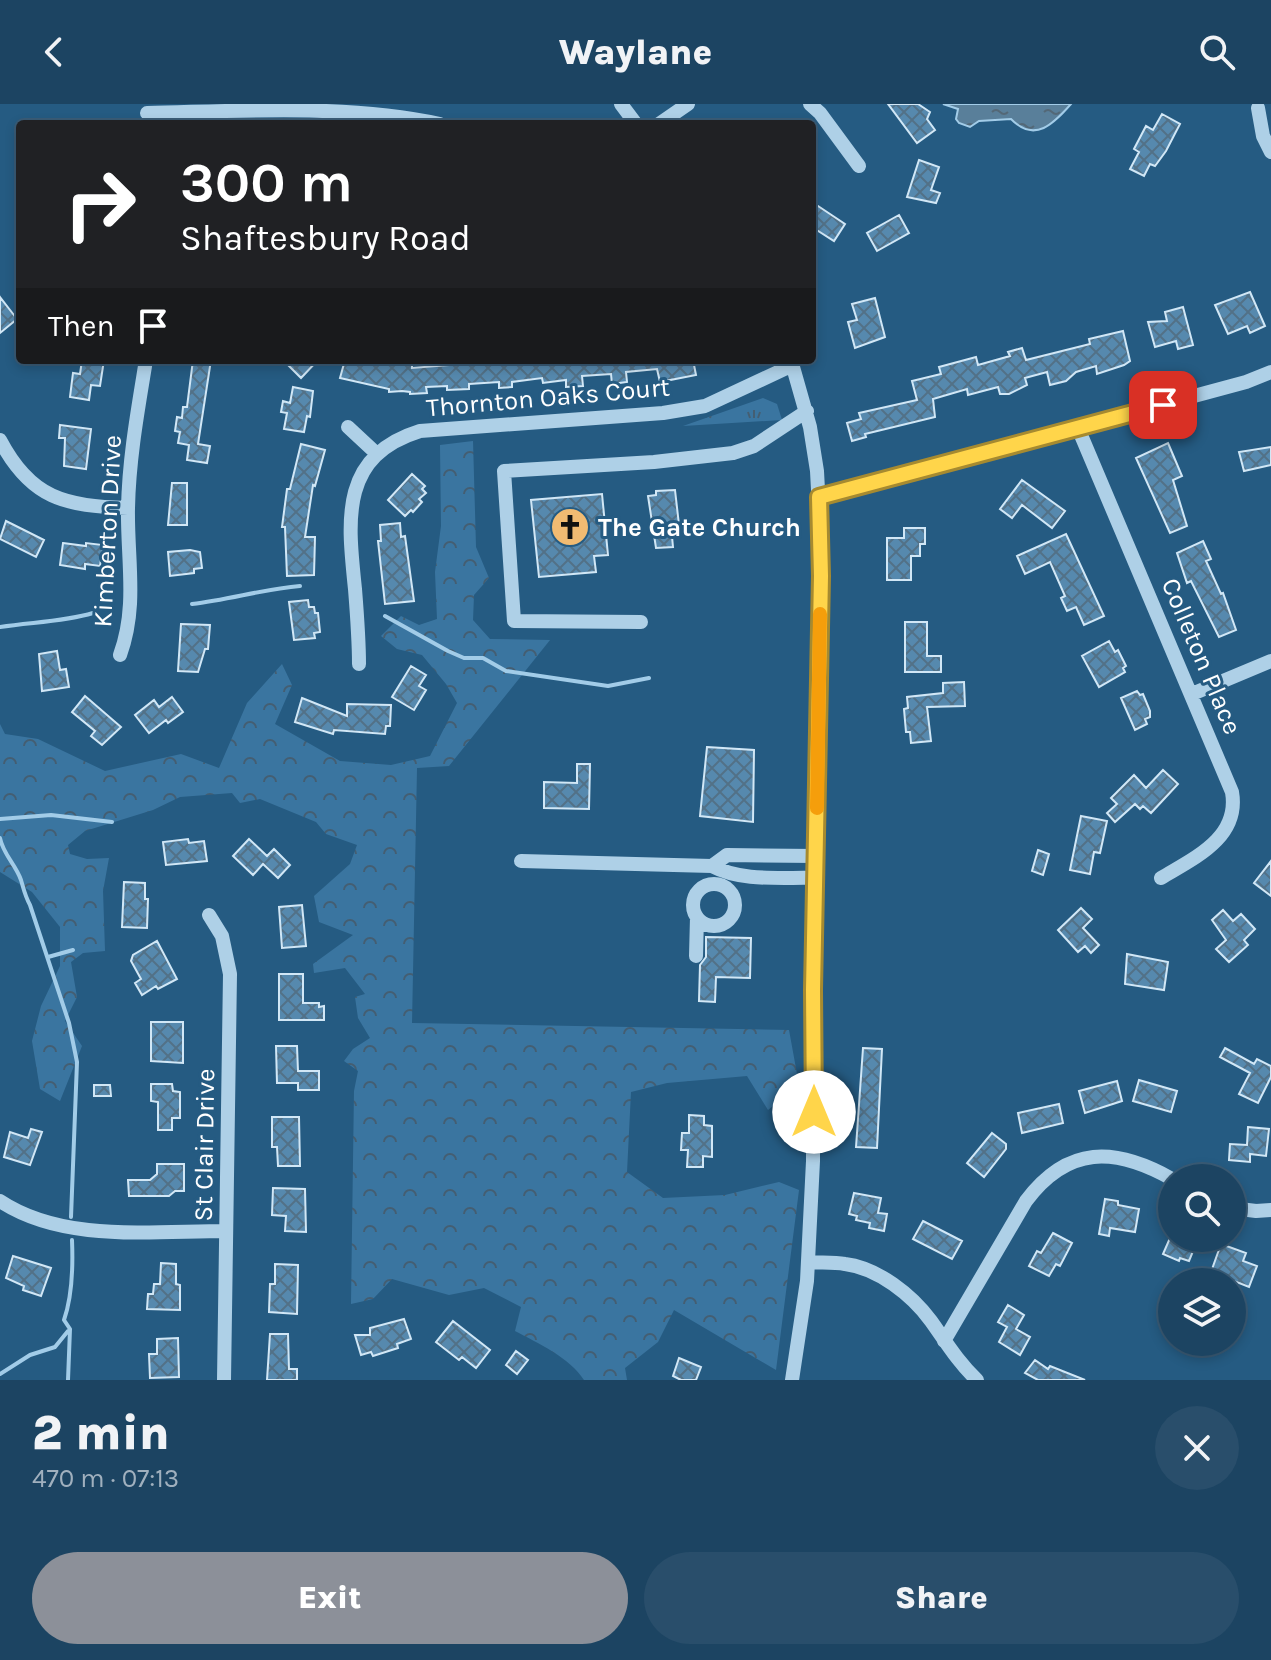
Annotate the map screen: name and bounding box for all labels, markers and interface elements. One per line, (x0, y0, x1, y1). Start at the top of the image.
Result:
icon: back (32, 30, 76, 74)
icon: search (1195, 30, 1239, 74)
text: Waylane (559, 31, 712, 73)
text: 300 m (180, 150, 353, 215)
icon: right (48, 152, 152, 256)
text: Shaftesbury Road (180, 217, 471, 259)
icon: arrive (131, 304, 175, 348)
text: Then (48, 308, 115, 344)
street label: Thornton Oaks Court (425, 371, 671, 424)
pin (1129, 371, 1197, 439)
icon: arrive (1141, 383, 1185, 427)
street label: Kimberton Drive (87, 434, 128, 628)
church icon: The Gate Church (549, 506, 591, 548)
place label: The Gate Church (598, 512, 801, 543)
street label: Colleton Place (1155, 573, 1248, 739)
street label: St Clair Drive (188, 1068, 221, 1222)
position arrow (772, 1070, 856, 1154)
map controls (1158, 1164, 1246, 1356)
button: search (1158, 1164, 1246, 1252)
button: layers (1158, 1268, 1246, 1356)
text: 2 min (32, 1405, 170, 1461)
button: close (1155, 1406, 1239, 1490)
text: 470 m · 07:13 (32, 1463, 179, 1494)
button: Exit (32, 1552, 628, 1644)
button: Share (644, 1552, 1239, 1644)

